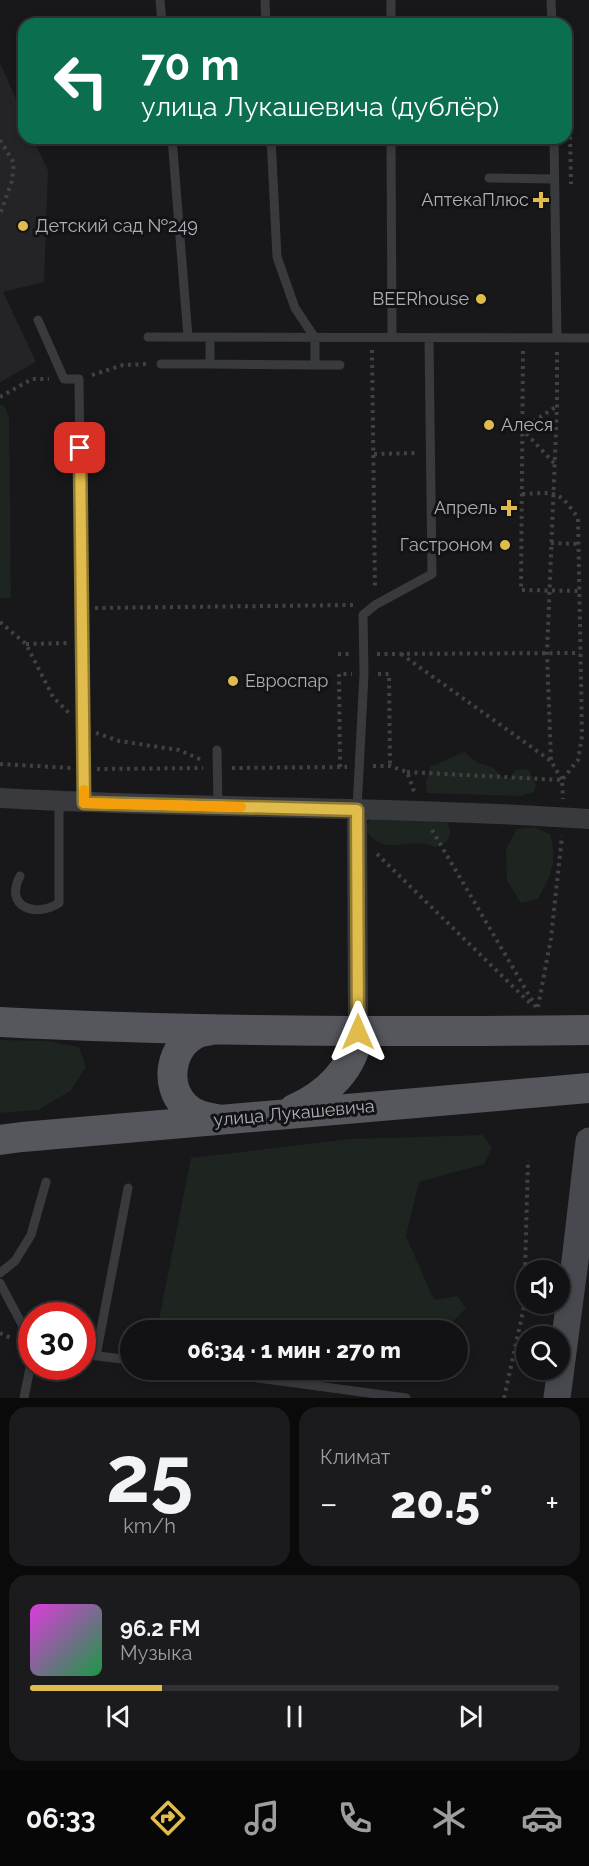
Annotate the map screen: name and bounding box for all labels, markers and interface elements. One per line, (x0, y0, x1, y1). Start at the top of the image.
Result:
text: 70 m (141, 41, 240, 90)
icon: left (42, 42, 120, 120)
text: улица Лукашевича (дублёр) (141, 91, 499, 122)
place label: АптекаПлюс (421, 189, 529, 210)
marker: АптекаПлюс (534, 193, 548, 207)
place label: Детский сад №249 (35, 215, 198, 236)
marker: Детский сад №249 (16, 219, 30, 233)
place label: BEERhouse (372, 288, 469, 309)
marker: BEERhouse (474, 292, 488, 306)
place label: Алеся (501, 414, 553, 435)
marker: Алеся (482, 418, 496, 432)
pin (54, 422, 105, 473)
icon: arrive (63, 431, 96, 464)
place label: Апрель (434, 497, 497, 518)
marker: Апрель (502, 501, 516, 515)
place label: Гастроном (400, 534, 493, 555)
marker: Гастроном (498, 538, 512, 552)
place label: Евроспар (245, 670, 328, 691)
marker: Евроспар (226, 674, 240, 688)
position arrow (326, 1000, 390, 1064)
street label: улица Лукашевича (212, 1095, 375, 1130)
map controls (516, 1260, 570, 1380)
button: sound (516, 1260, 570, 1314)
speed limit sign: 30 (18, 1302, 96, 1380)
button: search (516, 1326, 570, 1380)
text: 06:34 · 1 мин · 270 m (187, 1337, 401, 1363)
text: 25 (106, 1429, 193, 1520)
text: Климат (320, 1445, 390, 1469)
text: 20.5° (390, 1476, 493, 1529)
text: − (320, 1484, 338, 1523)
text: + (545, 1484, 559, 1523)
text: km/h (123, 1514, 176, 1538)
text: 96.2 FM (120, 1615, 201, 1641)
text: Музыка (120, 1641, 192, 1665)
icon: previous (102, 1700, 135, 1733)
icon: pause (278, 1700, 311, 1733)
icon: next (454, 1700, 487, 1733)
icon: directions (147, 1797, 189, 1839)
icon: music (241, 1797, 283, 1839)
icon: phone (334, 1797, 376, 1839)
icon: climate (428, 1797, 470, 1839)
icon: car (521, 1797, 563, 1839)
text: 06:33 (26, 1803, 96, 1834)

